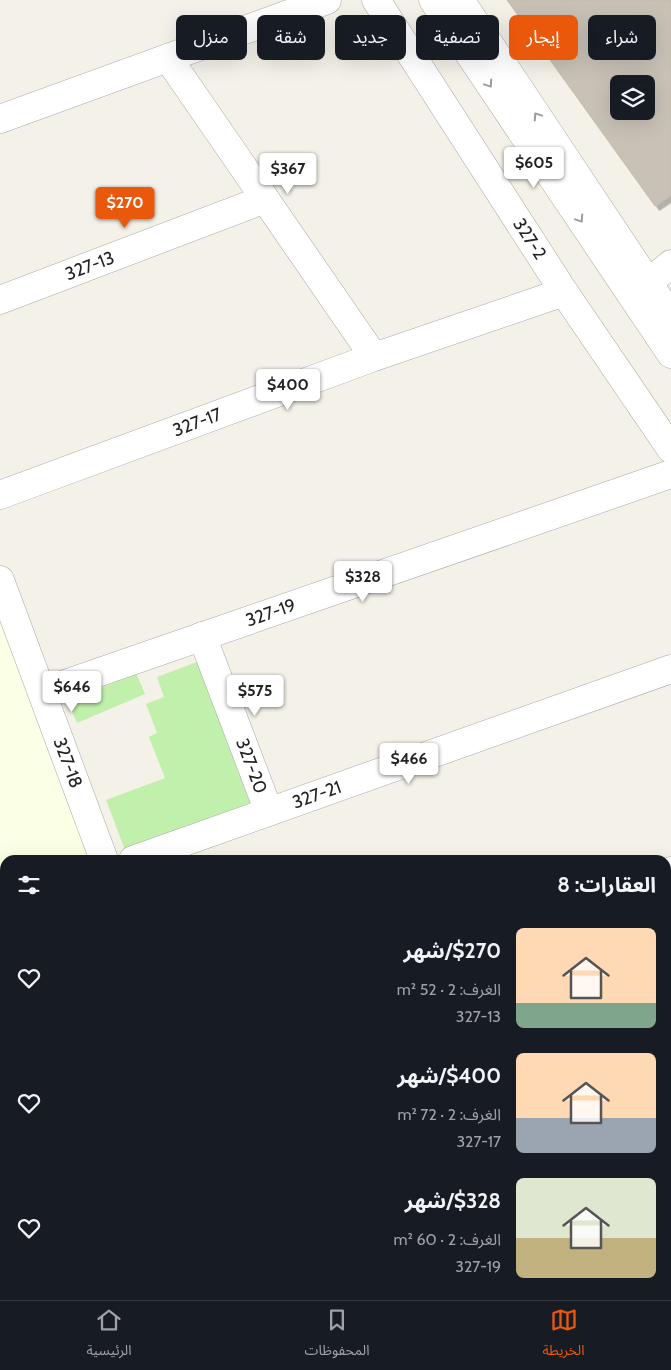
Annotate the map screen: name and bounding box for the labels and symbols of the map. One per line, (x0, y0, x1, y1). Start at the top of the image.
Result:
one-way arrow (483, 78, 492, 88)
one-way arrow (534, 113, 543, 122)
pin: $605 (504, 146, 564, 189)
pin: $367 (258, 152, 318, 195)
pin: $270 (95, 186, 155, 229)
one-way arrow (574, 213, 583, 223)
street label: 327-2 (508, 214, 551, 264)
street label: 327-13 (62, 246, 117, 285)
pin: $400 (258, 368, 318, 411)
street label: 327-17 (170, 403, 224, 441)
pin: $328 (333, 560, 393, 603)
street label: 327-19 (243, 594, 299, 632)
pin: $646 (42, 670, 102, 713)
pin: $575 (225, 674, 285, 717)
street label: 327-18 (49, 735, 87, 791)
street label: 327-20 (231, 735, 272, 797)
pin: $466 (379, 742, 439, 785)
street label: 327-21 (289, 776, 344, 814)

